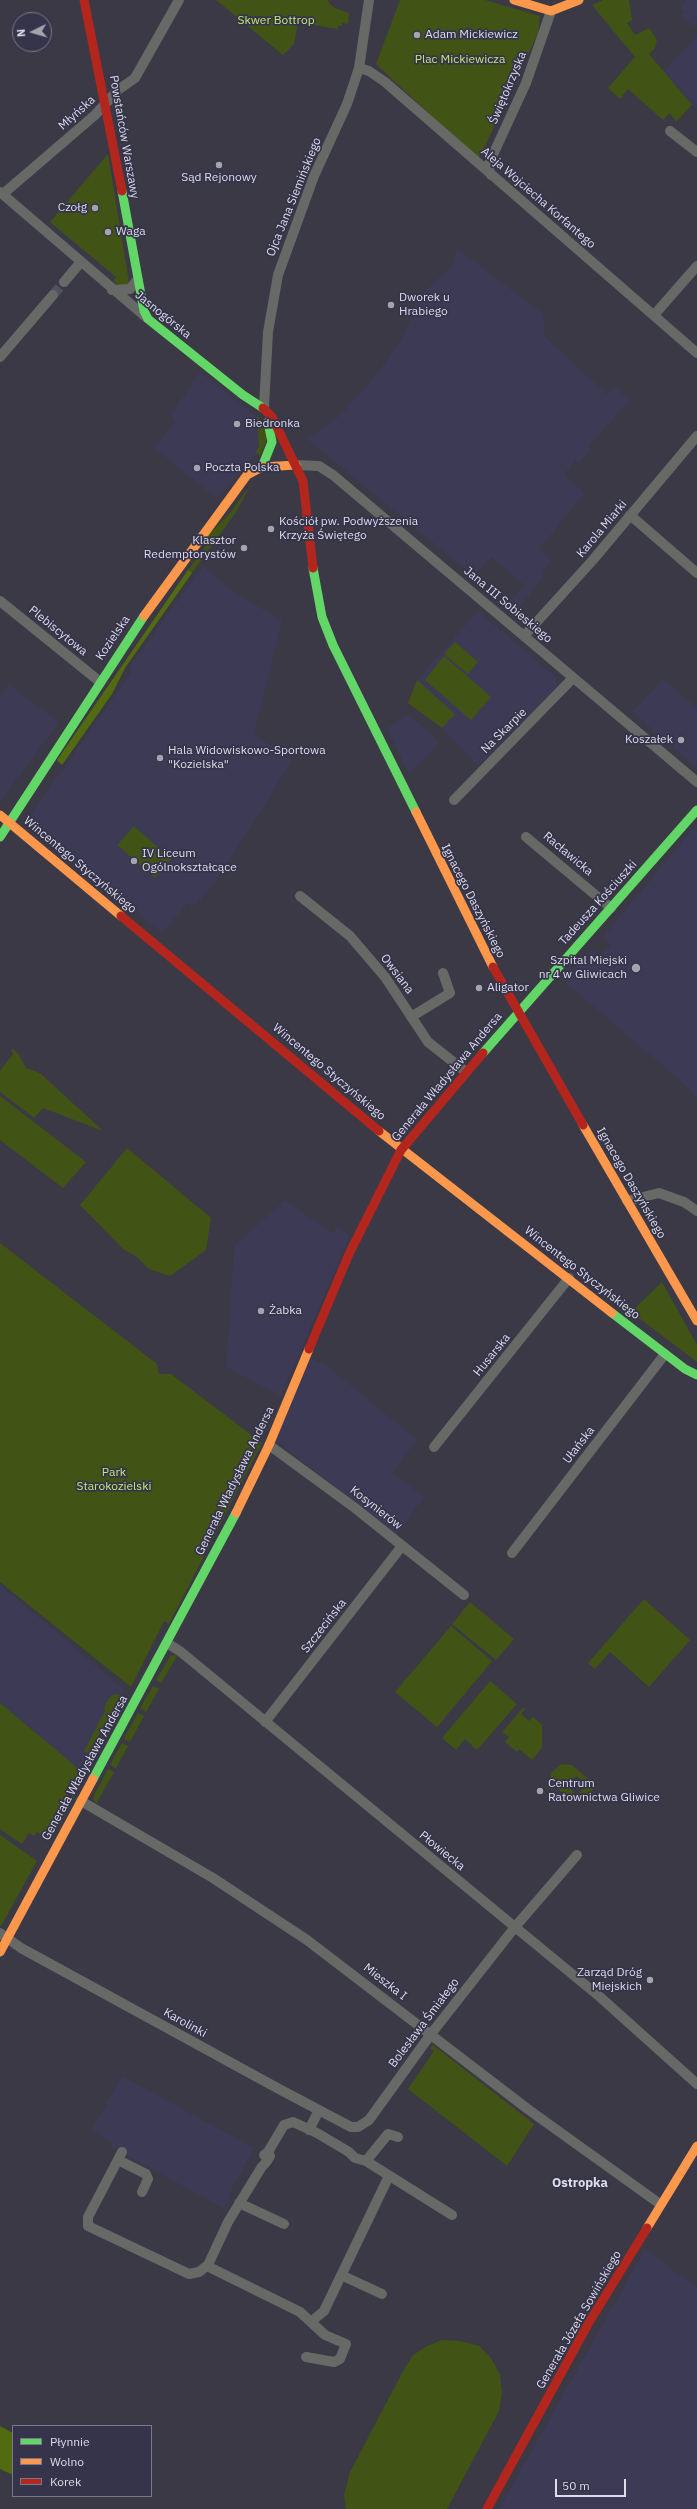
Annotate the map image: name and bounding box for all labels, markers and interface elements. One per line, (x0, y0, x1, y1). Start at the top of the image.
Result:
north arrow (12, 12, 52, 52)
park label: Skwer Bottrop (237, 14, 315, 28)
text: N (14, 28, 28, 38)
place label: Adam Mickiewicz (425, 28, 518, 42)
marker: Adam Mickiewicz (412, 30, 422, 40)
street label: Świętokrzyska (486, 50, 530, 126)
park label: Plac Mickiewicza (415, 53, 505, 67)
street label: Powstańców Warszawy (106, 74, 142, 200)
street label: Młyńska (56, 93, 98, 133)
street label: Ojca Jana Siemińskiego (264, 135, 324, 259)
street label: Aleja Wojciecha Korfantego (478, 144, 598, 252)
marker: Sąd Rejonowy (214, 160, 224, 170)
place label: Sąd Rejonowy (181, 171, 257, 185)
place label: Czołg (58, 201, 87, 215)
marker: Czołg (90, 203, 100, 213)
place label: Waga (116, 225, 146, 239)
marker: Waga (103, 227, 113, 237)
street label: Jasnogórska (132, 288, 194, 342)
place label: Dworek u Hrabiego (399, 291, 450, 319)
marker: Dworek u Hrabiego (386, 300, 396, 310)
place label: Biedronka (245, 417, 300, 431)
marker: Biedronka (232, 419, 242, 429)
place label: Poczta Polska (205, 461, 279, 475)
marker: Poczta Polska (192, 463, 202, 473)
street label: Karola Miarki (574, 497, 630, 561)
place label: Kościół pw. Podwyższenia Krzyża Świętego (279, 515, 418, 543)
marker: Kościół pw. Podwyższenia Krzyża Świętego (266, 524, 276, 534)
place label: Klasztor Redemptorystów (144, 534, 236, 562)
marker: Klasztor Redemptorystów (239, 543, 249, 553)
street label: Jana III Sobieskiego (461, 564, 555, 646)
street label: Plebiscytowa (26, 603, 90, 659)
street label: Kozielska (93, 613, 133, 663)
street label: Na Skarpie (478, 705, 530, 757)
place label: Koszałek (625, 733, 673, 747)
marker: Koszałek (676, 735, 686, 745)
place label: Hala Widowiskowo-Sportowa "Kozielska" (168, 744, 326, 772)
marker: Hala Widowiskowo-Sportowa "Kozielska" (155, 753, 165, 763)
street label: Wincentego Styczyńskiego (21, 814, 139, 916)
street label: Racławicka (540, 829, 596, 879)
street label: Ignacego Daszyńskiego (438, 842, 508, 960)
place label: IV Liceum Ogólnokształcące (142, 847, 237, 875)
marker: IV Liceum Ogólnokształcące (129, 856, 139, 866)
street label: Tadeusza Kościuszki (556, 857, 640, 949)
street label: Owsiana (377, 951, 417, 997)
place label: Szpital Miejski nr 4 w Gliwicach (539, 954, 627, 982)
marker: Szpital Miejski nr 4 w Gliwicach (630, 962, 642, 974)
place label: Aligator (487, 981, 529, 995)
marker: Aligator (474, 983, 484, 993)
street label: Generała Władysława Andersa (389, 1010, 505, 1144)
street label: Wincentego Styczyńskiego (270, 1021, 388, 1123)
street label: Ignacego Daszyńskiego (593, 1125, 669, 1241)
street label: Wincentego Styczyńskiego (521, 1223, 643, 1323)
place label: Żabka (269, 1304, 302, 1318)
marker: Żabka (256, 1306, 266, 1316)
street label: Husarska (471, 1331, 513, 1379)
street label: Generała Władysława Andersa (193, 1404, 277, 1558)
street label: Ułańska (560, 1424, 598, 1466)
park label: Park Starokozielski (76, 1466, 152, 1494)
street label: Kosynierów (347, 1483, 405, 1533)
street label: Szczecińska (298, 1596, 350, 1656)
street label: Generała Władysława Andersa (39, 1693, 131, 1843)
place label: Centrum Ratownictwa Gliwice (548, 1777, 660, 1805)
marker: Centrum Ratownictwa Gliwice (535, 1786, 545, 1796)
street label: Płowiecka (416, 1828, 468, 1874)
street label: Mieszka I (361, 1961, 409, 2003)
place label: Zarząd Dróg Miejskich (577, 1966, 642, 1994)
marker: Zarząd Dróg Miejskich (645, 1975, 655, 1985)
street label: Bolesława Śmiałego (386, 1976, 462, 2070)
street label: Karolinki (161, 2005, 209, 2041)
district label: Ostropka (552, 2175, 608, 2191)
street label: Generała Józefa Sowińskiego (534, 2248, 624, 2392)
legend (12, 2425, 152, 2497)
text: Płynnie (50, 2434, 90, 2449)
text: Wolno (50, 2454, 84, 2469)
scale bar (557, 2471, 628, 2497)
text: Korek (50, 2474, 81, 2489)
text: 50 m (562, 2478, 590, 2493)

